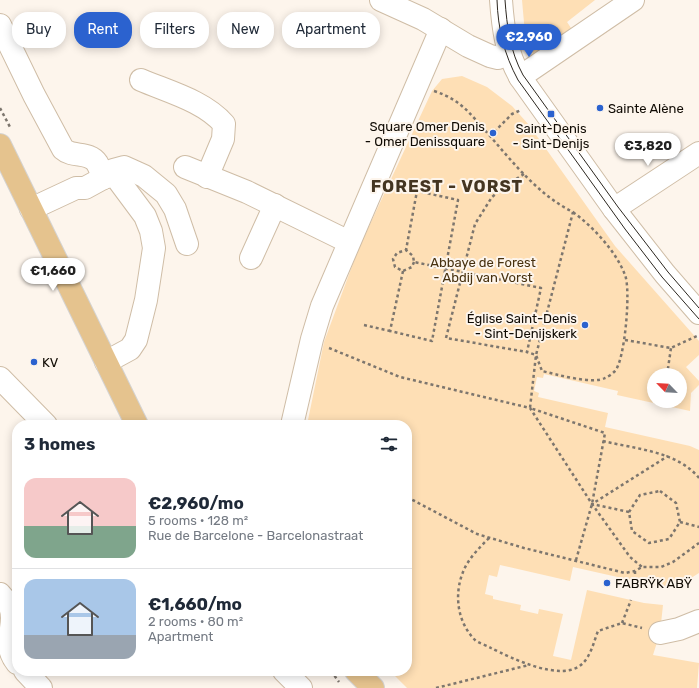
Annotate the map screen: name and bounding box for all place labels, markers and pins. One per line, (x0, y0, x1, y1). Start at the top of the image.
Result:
pin: €2,960 (496, 24, 562, 58)
place label: Sainte Alène (608, 101, 684, 116)
marker: Sainte Alène (595, 103, 605, 113)
marker: Saint-Denis - Sint-Denijs (546, 109, 556, 119)
place label: Square Omer Denis - Omer Denissquare (365, 119, 485, 149)
place label: Saint-Denis - Sint-Denijs (513, 121, 590, 151)
marker: Square Omer Denis - Omer Denissquare (488, 128, 498, 138)
pin: €3,820 (615, 133, 681, 167)
pin: €1,660 (20, 258, 86, 292)
place label: Église Saint-Denis - Sint-Denijskerk (467, 311, 577, 341)
marker: Église Saint-Denis - Sint-Denijskerk (580, 320, 590, 330)
place label: KV (42, 355, 59, 370)
marker: KV (29, 357, 39, 367)
place label: FABRŸK ABŸ (615, 576, 693, 591)
marker: FABRŸK ABŸ (602, 578, 612, 588)

